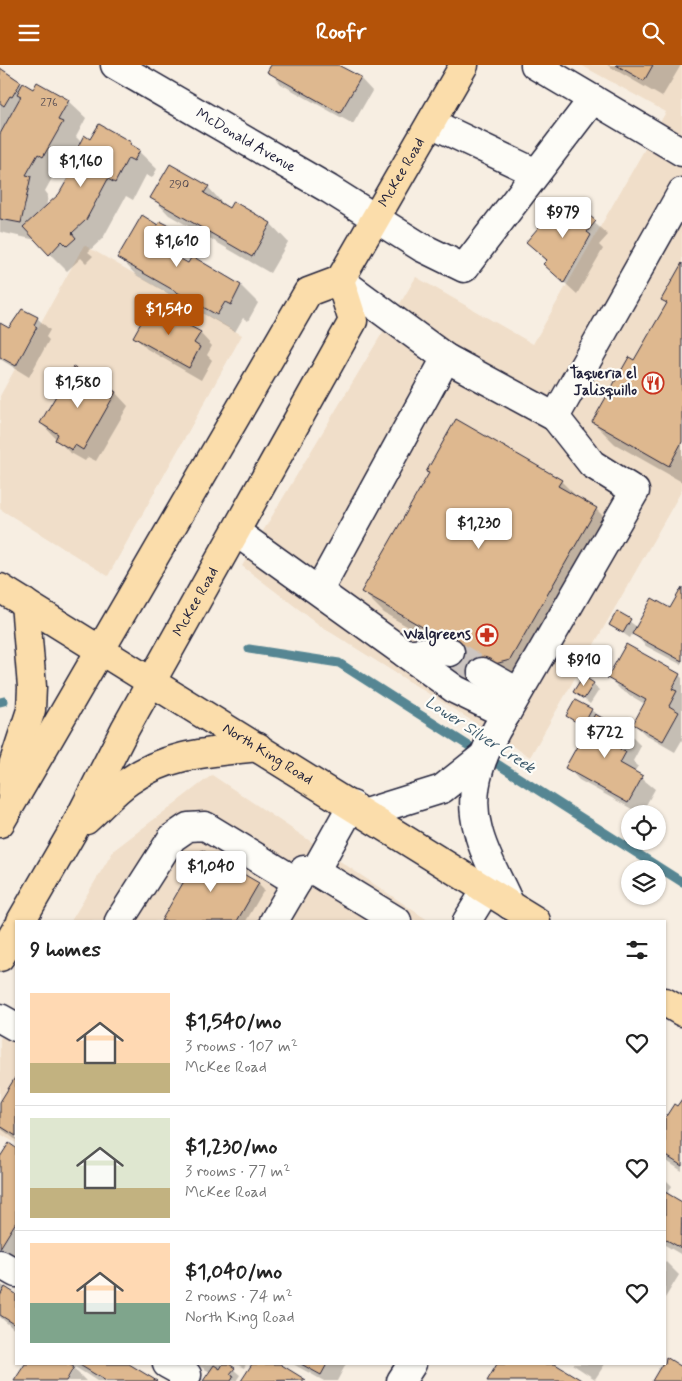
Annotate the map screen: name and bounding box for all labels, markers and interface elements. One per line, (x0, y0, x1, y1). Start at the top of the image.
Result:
icon: menu (15, 19, 43, 47)
text: Roofr (316, 19, 366, 47)
icon: search (639, 19, 667, 47)
house number: 276 (40, 95, 58, 111)
street label: McDonald Avenue (192, 104, 299, 178)
street label: McKee Road (374, 134, 430, 211)
pin: $1,160 (40, 145, 122, 188)
text: $1,160 (59, 151, 103, 172)
house number: 290 (169, 177, 189, 193)
pin: $979 (533, 197, 593, 239)
text: $979 (546, 202, 580, 223)
pin: $1,610 (136, 225, 218, 268)
text: $1,610 (155, 231, 199, 252)
pin: $1,540 (128, 293, 210, 336)
text: $1,540 (146, 299, 192, 320)
place label: Taqueria el Jalisquillo (570, 364, 637, 401)
pin: $1,580 (37, 367, 119, 409)
restaurant icon: Taqueria el Jalisquillo (641, 371, 665, 395)
text: $1,580 (55, 372, 101, 393)
pin: $1,230 (438, 507, 520, 550)
text: $1,230 (457, 513, 501, 534)
street label: McKee Road (169, 564, 223, 640)
pharmacy icon: Walgreens (475, 623, 499, 647)
place label: Walgreens (403, 625, 471, 647)
pin: $910 (554, 645, 614, 687)
text: $910 (567, 650, 601, 671)
water label: Lower Silver Creek (421, 692, 540, 779)
pin: $722 (575, 717, 635, 759)
street label: North King Road (219, 719, 316, 790)
text: $722 (586, 722, 624, 743)
map controls (621, 805, 666, 905)
button: locate (621, 805, 666, 850)
pin: $1,040 (170, 851, 252, 893)
text: $1,040 (187, 856, 235, 877)
button: layers (621, 860, 666, 905)
text: 9 homes (30, 936, 101, 964)
icon: filters (623, 936, 651, 964)
text: $1,540/mo (185, 1008, 281, 1036)
icon: home (70, 1013, 130, 1073)
icon: heart (623, 1029, 651, 1057)
text: 3 rooms · 107 m² (185, 1036, 298, 1057)
text: McKee Road (185, 1057, 267, 1078)
text: $1,230/mo (185, 1133, 278, 1161)
icon: home (70, 1138, 130, 1198)
icon: heart (623, 1154, 651, 1182)
text: 3 rooms · 77 m² (185, 1161, 290, 1182)
text: McKee Road (185, 1182, 267, 1203)
text: $1,040/mo (185, 1258, 282, 1286)
icon: home (70, 1263, 130, 1323)
icon: heart (623, 1279, 651, 1307)
text: 2 rooms · 74 m² (185, 1286, 293, 1307)
text: North King Road (185, 1307, 294, 1328)

